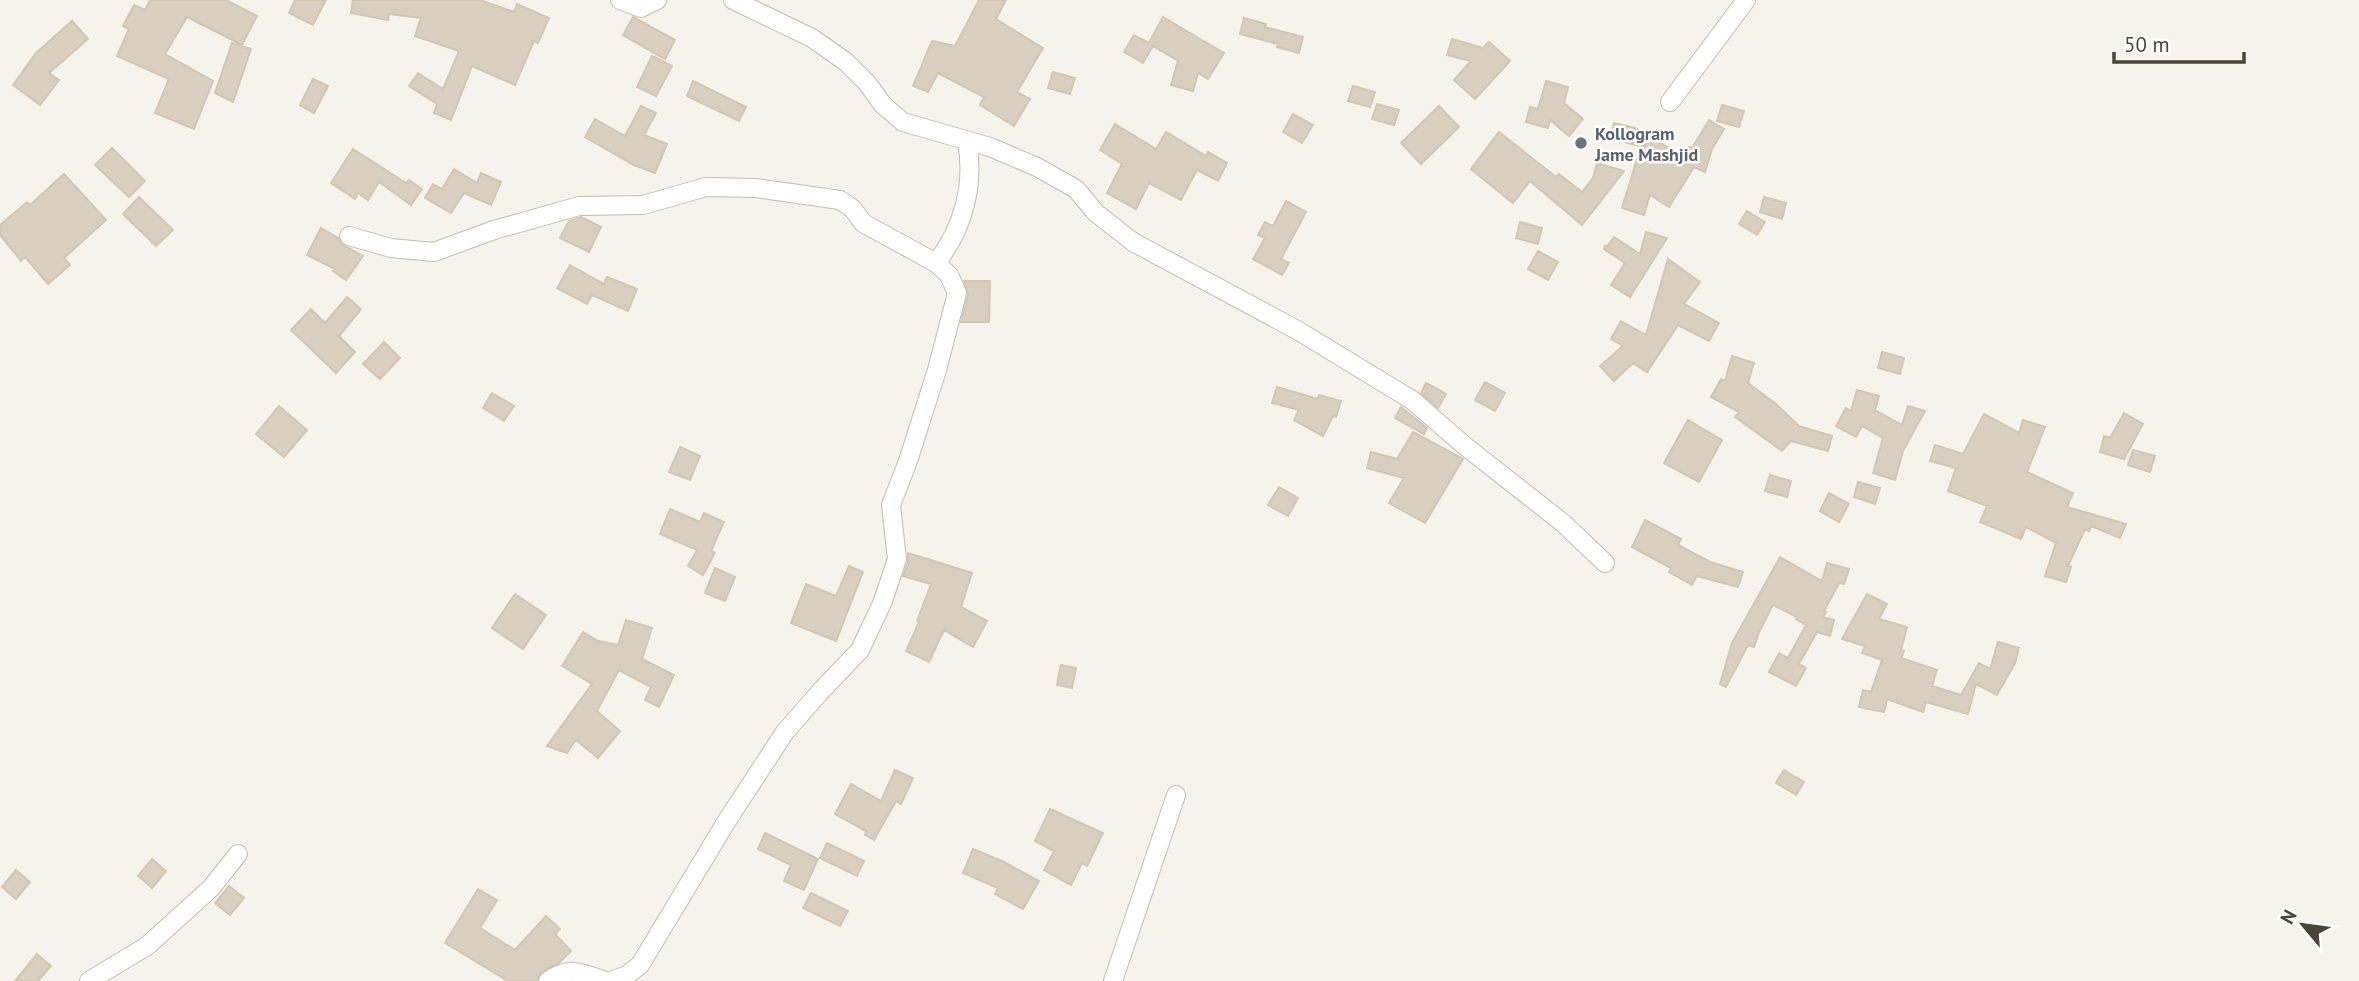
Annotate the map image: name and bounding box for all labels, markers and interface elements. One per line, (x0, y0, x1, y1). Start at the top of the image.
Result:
scale bar (2114, 21, 2244, 65)
text: 50 m (2124, 31, 2170, 58)
place label: Kollogram Jame Mashjid (1594, 122, 1698, 166)
marker: Kollogram Jame Mashjid (1573, 135, 1589, 151)
north arrow (2268, 890, 2338, 960)
text: N (2275, 905, 2302, 928)

